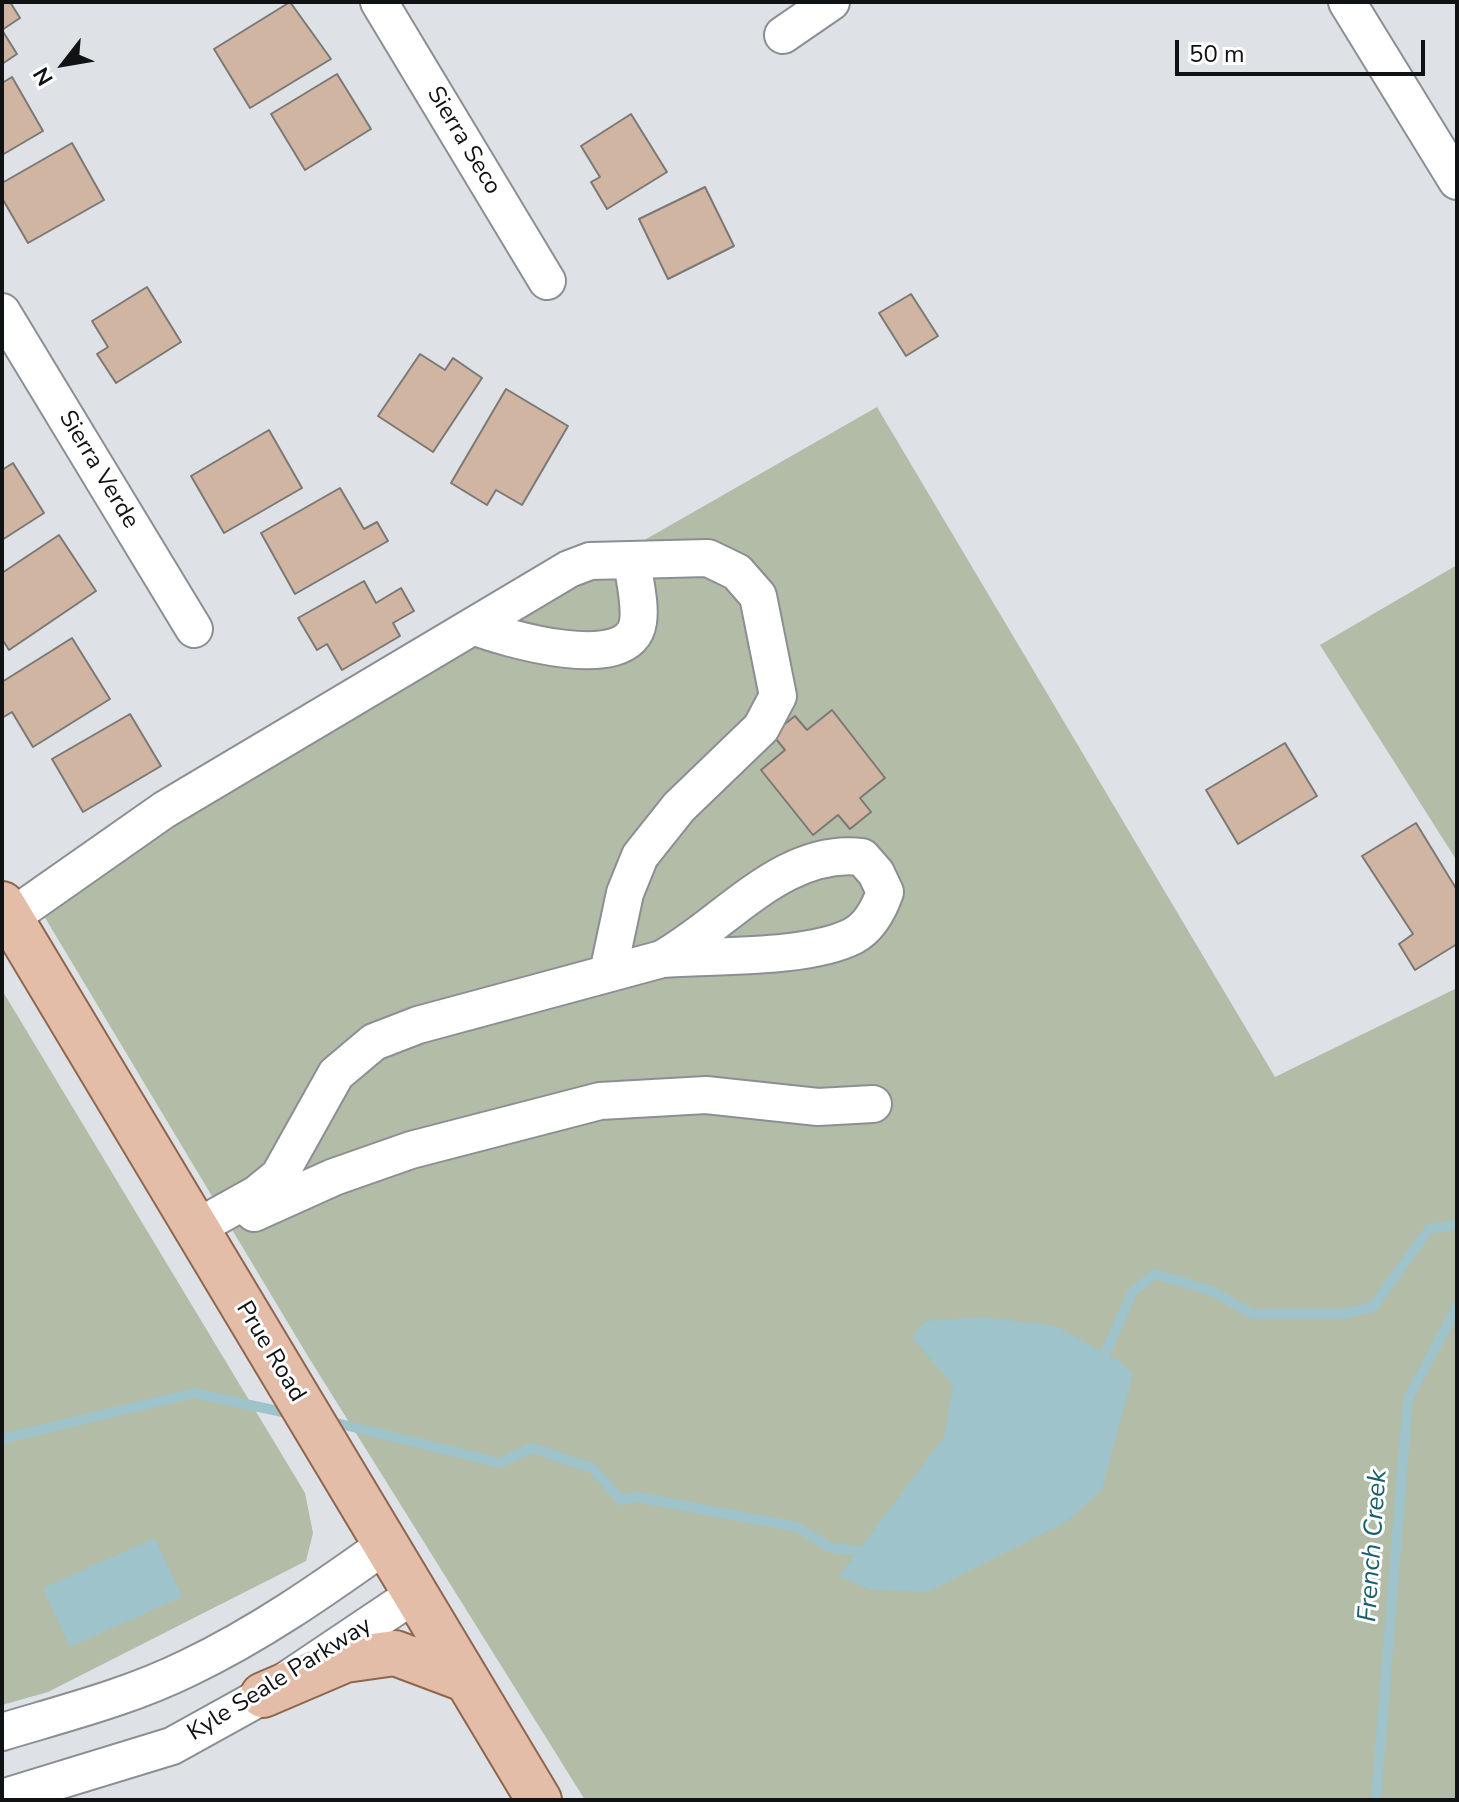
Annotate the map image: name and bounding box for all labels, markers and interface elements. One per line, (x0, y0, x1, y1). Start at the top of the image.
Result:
north arrow (24, 24, 104, 104)
scale bar (1179, 24, 1429, 74)
text: 50 m (1189, 38, 1245, 70)
text: N (26, 62, 61, 91)
street label: Sierra Seco (420, 82, 506, 200)
street label: Sierra Verde (52, 406, 144, 534)
street label: Prue Road (229, 1297, 311, 1407)
water label: French Creek (1353, 1469, 1395, 1623)
street label: Kyle Seale Parkway (183, 1612, 377, 1748)

